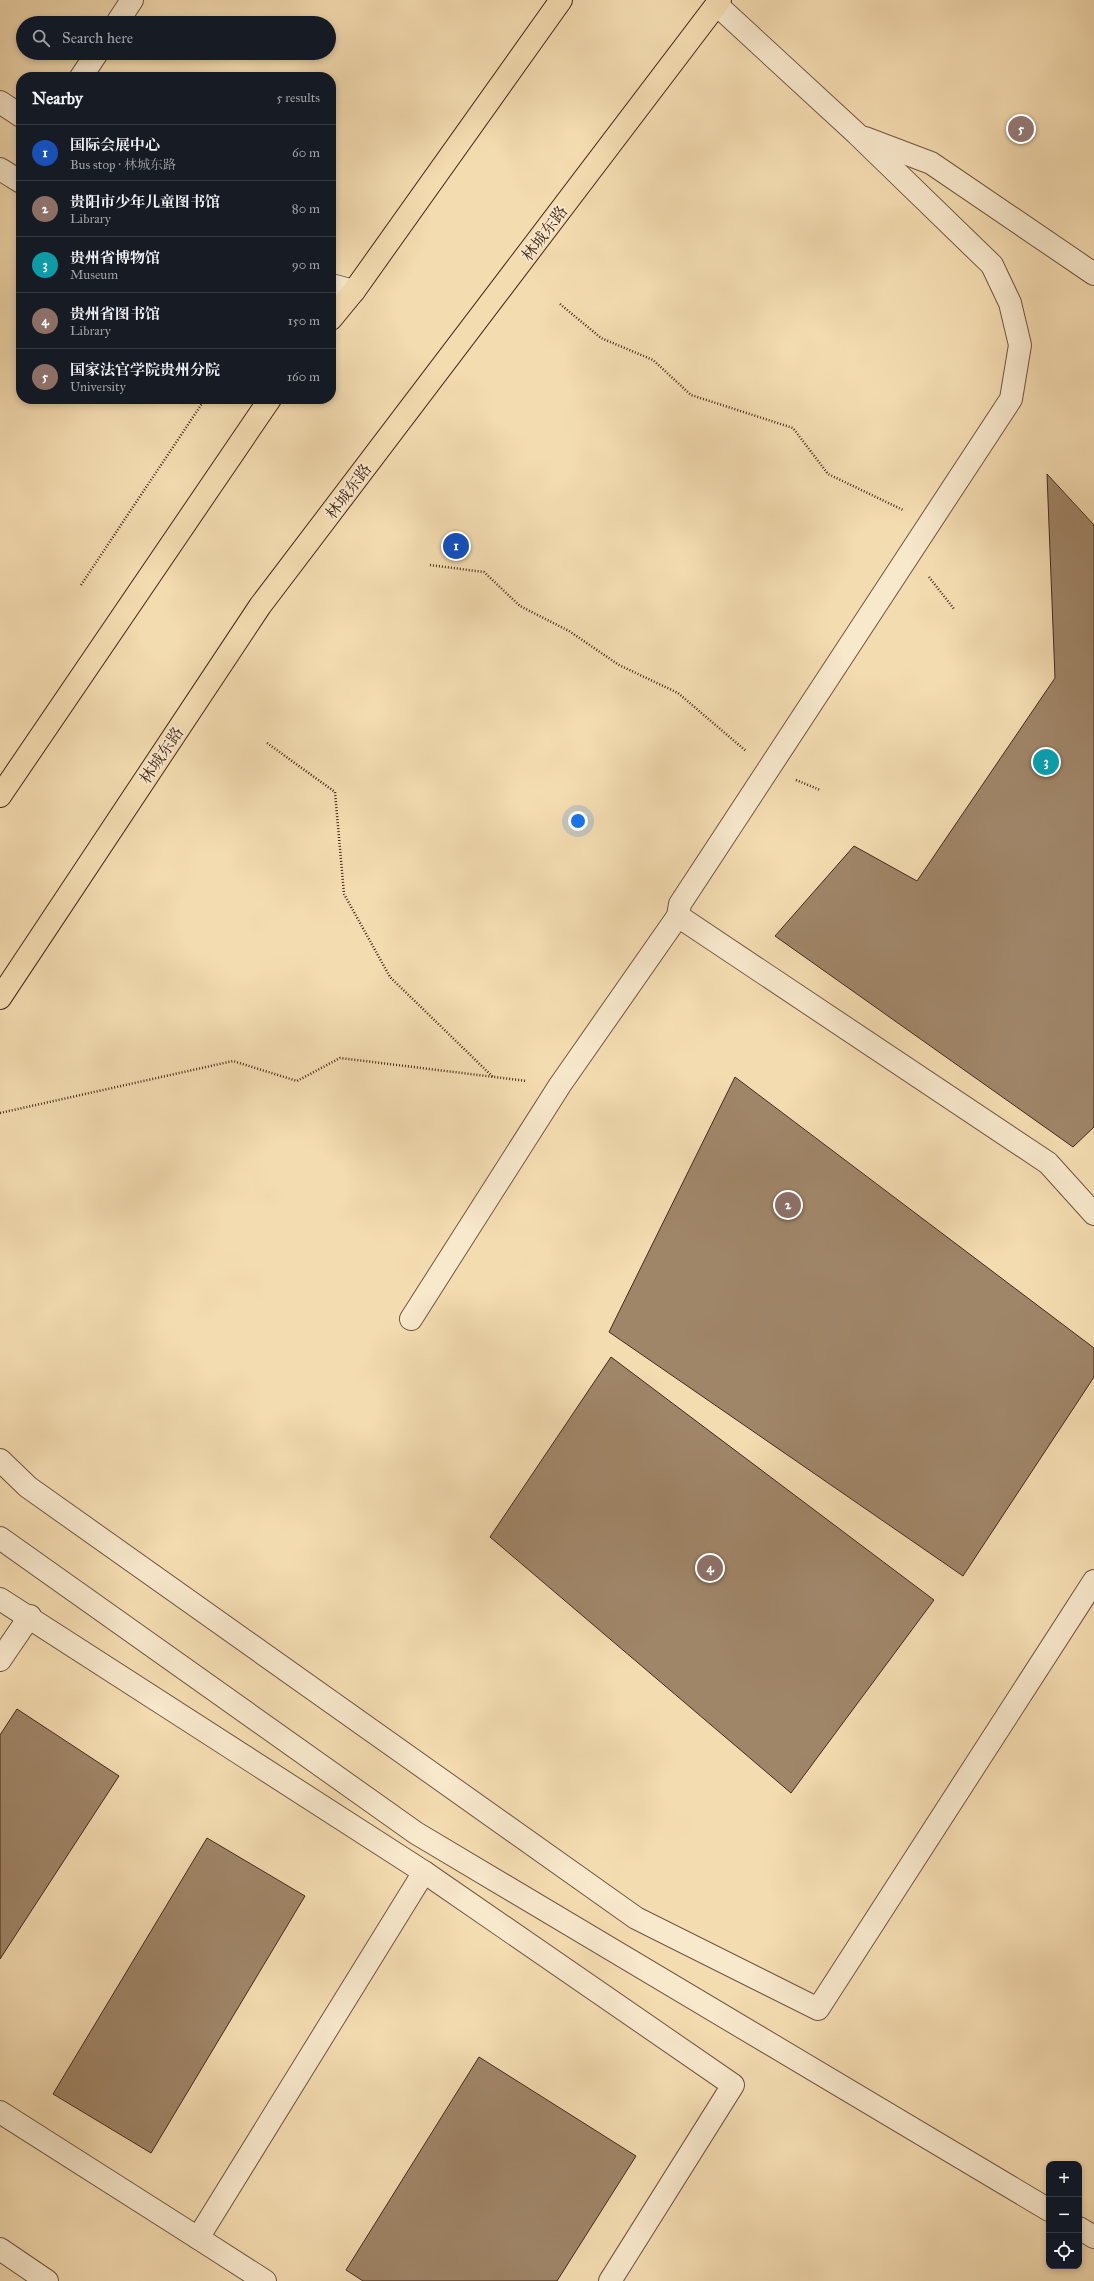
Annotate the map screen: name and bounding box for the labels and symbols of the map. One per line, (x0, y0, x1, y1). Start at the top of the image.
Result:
pin: 5 (1008, 114, 1034, 144)
street label: 林城东路 (518, 202, 571, 265)
street label: 林城东路 (322, 460, 375, 523)
pin: 1 (443, 531, 469, 561)
street label: 林城东路 (136, 723, 187, 787)
pin: 3 (1033, 747, 1059, 777)
your location (568, 811, 588, 831)
pin: 2 (775, 1190, 801, 1220)
pin: 4 (697, 1553, 723, 1583)

